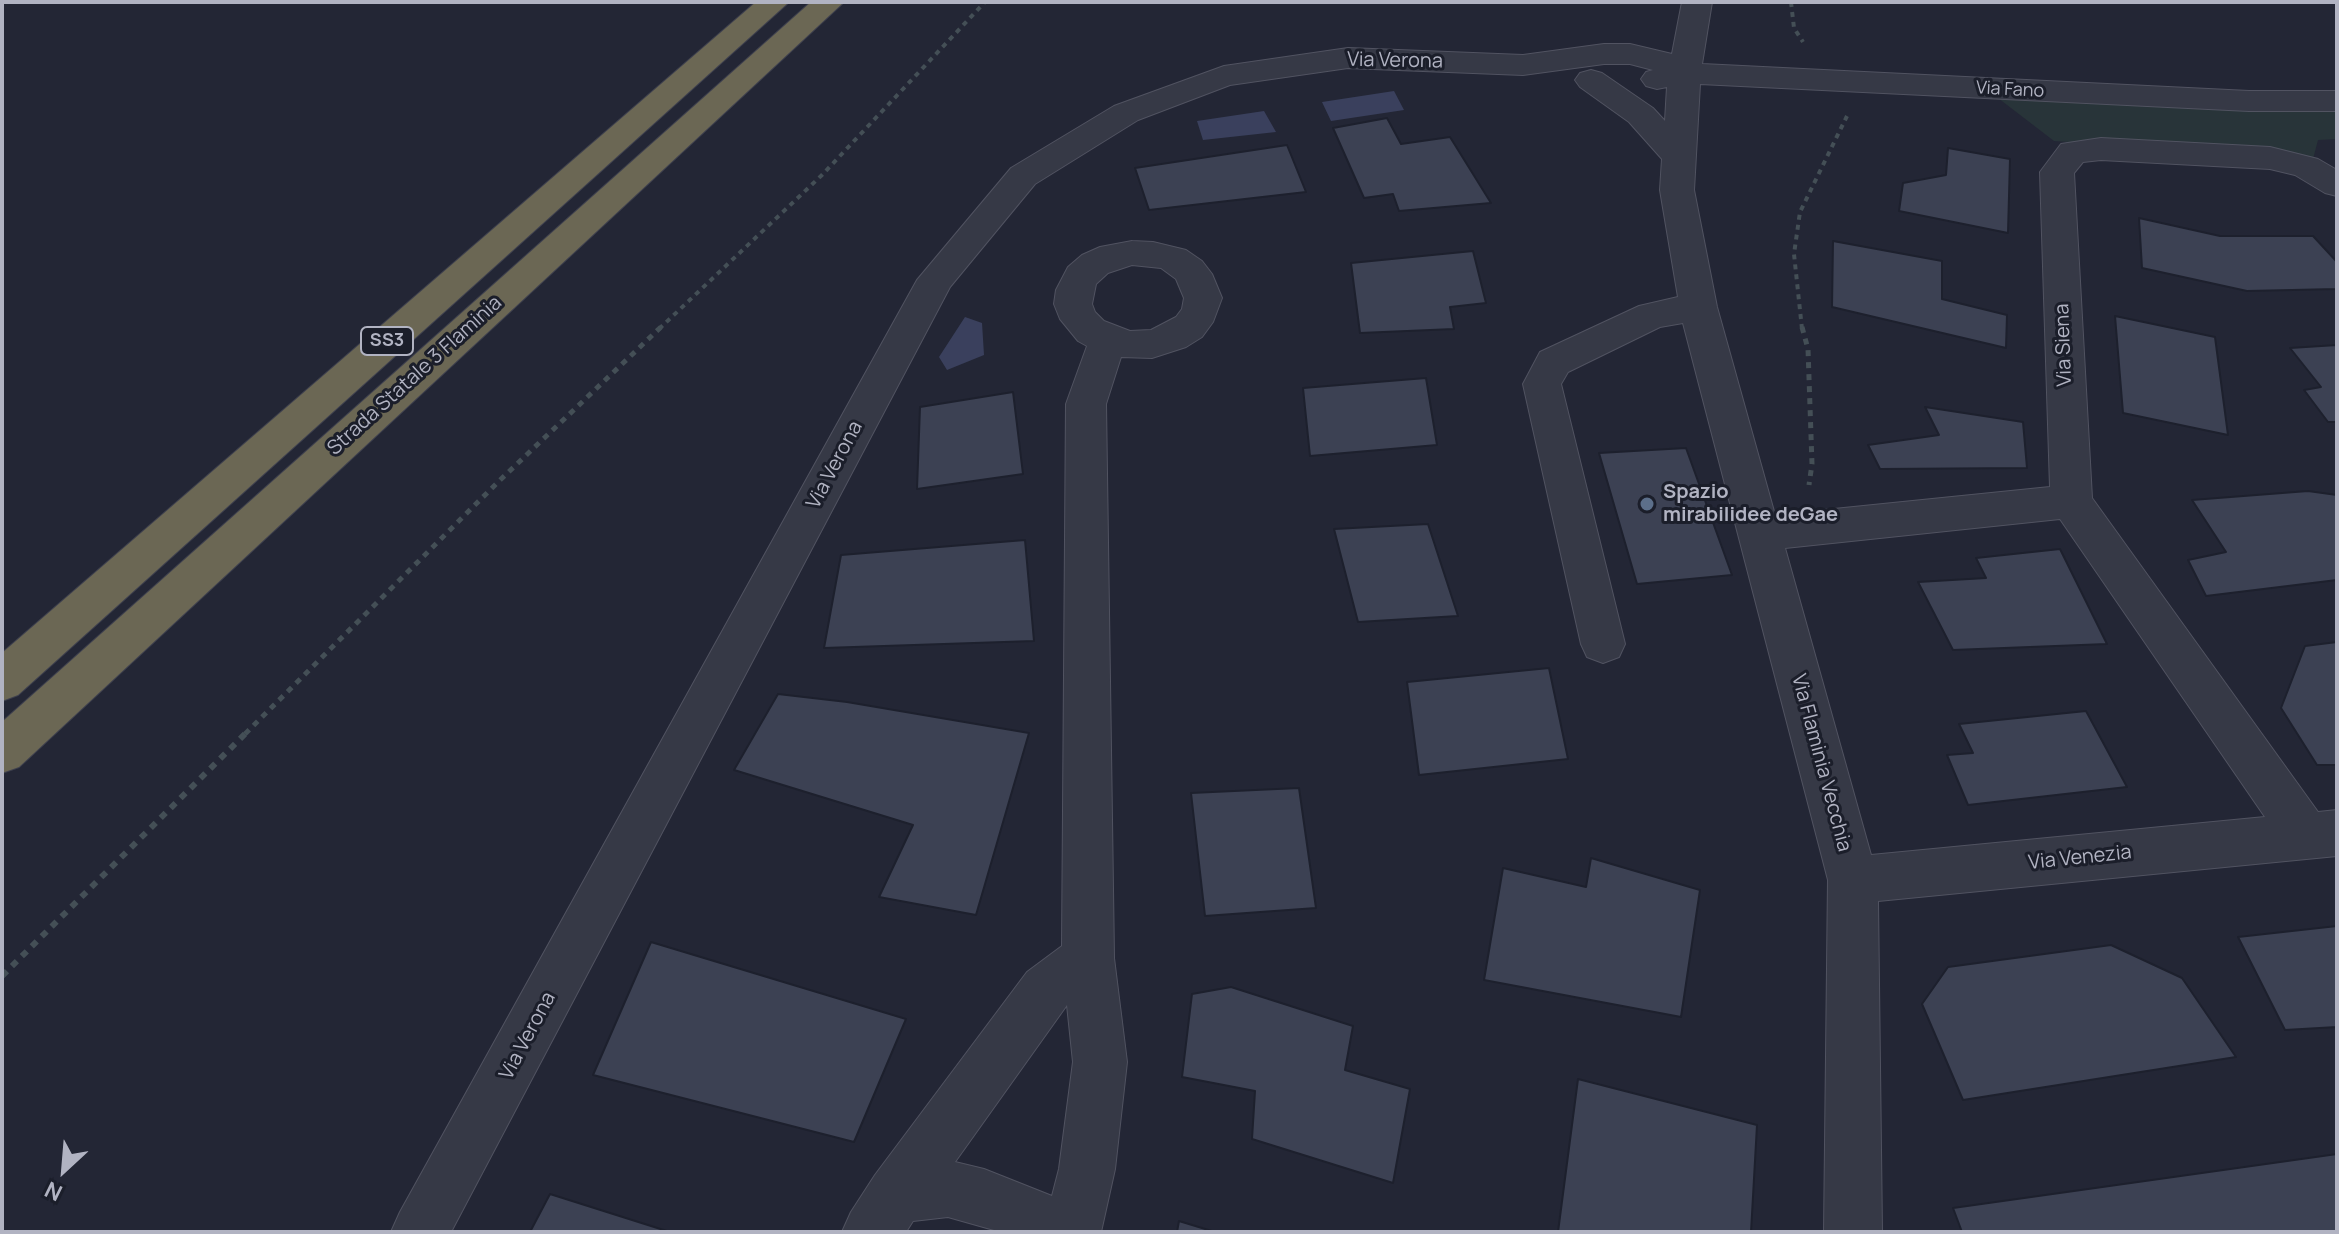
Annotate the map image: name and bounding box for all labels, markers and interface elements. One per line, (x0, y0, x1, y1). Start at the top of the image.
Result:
street label: Via Verona (1347, 48, 1443, 74)
street label: Via Fano (1975, 77, 2045, 103)
street label: Strada Statale 3 Flaminia (323, 291, 507, 461)
street label: Via Siena (2051, 303, 2077, 387)
road number: SS3 (361, 327, 413, 355)
street label: Via Verona (802, 417, 868, 513)
place label: Spazio mirabilidee deGae (1663, 480, 1838, 527)
marker: Spazio mirabilidee deGae (1638, 495, 1656, 513)
street label: Via Flaminia Vecchia (1786, 672, 1856, 854)
street label: Via Venezia (2027, 841, 2133, 875)
street label: Via Verona (495, 988, 561, 1084)
north arrow (24, 1130, 104, 1210)
text: N (40, 1175, 67, 1209)

